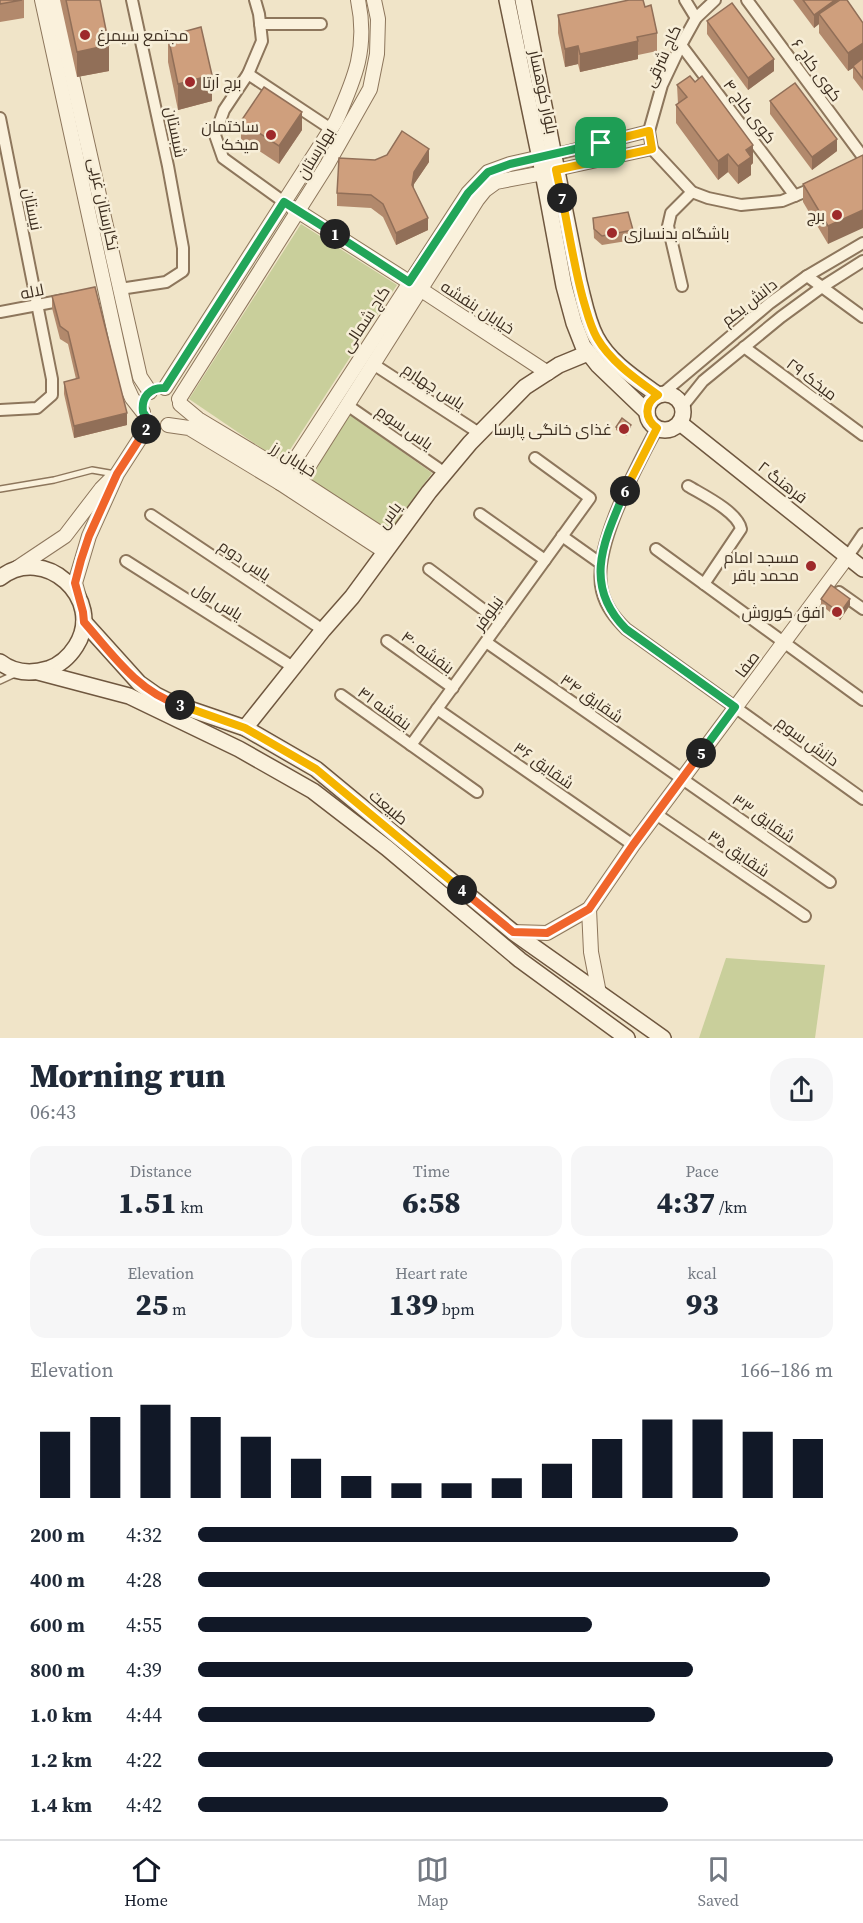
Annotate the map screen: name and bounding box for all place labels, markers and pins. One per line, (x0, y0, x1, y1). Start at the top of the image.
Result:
place label: مجتمع سیمرغ (97, 24, 189, 47)
marker: مجتمع سیمرغ (78, 28, 92, 42)
place label: برج آرتا (202, 71, 242, 94)
marker: برج آرتا (183, 75, 197, 89)
place label: ساختمان میخک (201, 115, 259, 155)
pin (575, 117, 626, 168)
marker: ساختمان میخک (264, 128, 278, 142)
pin: 7 (547, 183, 577, 213)
place label: برج (807, 204, 825, 227)
marker: برج (830, 208, 844, 222)
pin: 1 (320, 219, 350, 249)
place label: باشگاه بدنسازی (624, 222, 729, 244)
marker: باشگاه بدنسازی (605, 226, 619, 240)
pin: 2 (131, 414, 161, 444)
place label: غذای خانگی پارسا (493, 418, 612, 441)
marker: غذای خانگی پارسا (617, 422, 631, 436)
pin: 6 (610, 476, 640, 506)
place label: مسجد امام محمد باقر (724, 546, 799, 586)
marker: مسجد امام محمد باقر (804, 559, 818, 573)
place label: افق کوروش (741, 601, 825, 623)
marker: افق کوروش (830, 605, 844, 619)
pin: 3 (165, 690, 195, 720)
pin: 5 (686, 738, 716, 768)
pin: 4 (447, 875, 477, 905)

